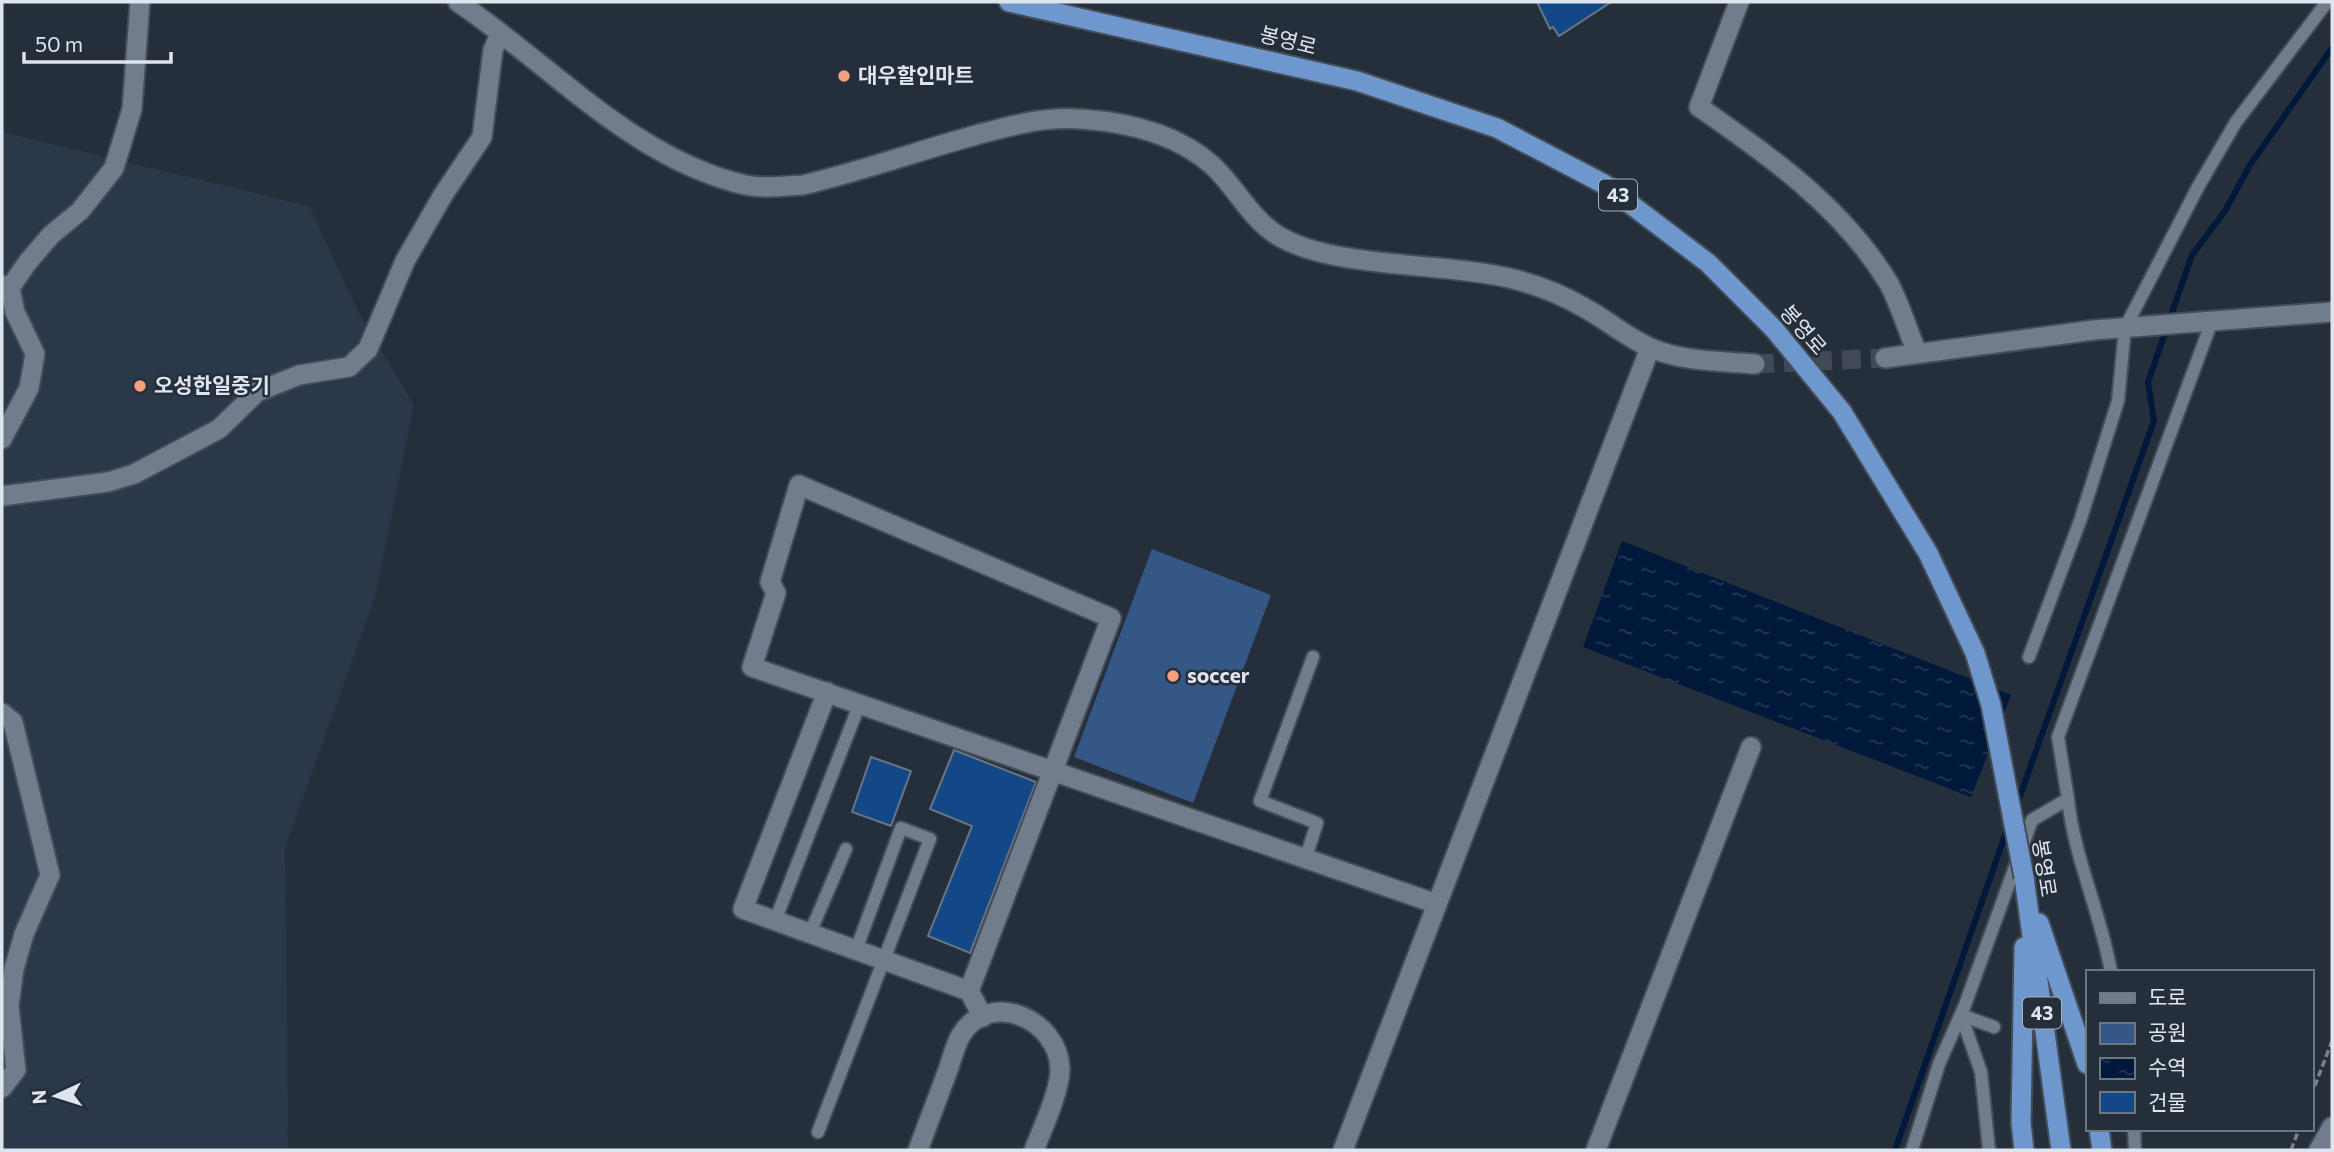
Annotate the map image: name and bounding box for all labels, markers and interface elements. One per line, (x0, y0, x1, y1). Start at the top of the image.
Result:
street label: 봉영로 (1257, 20, 1320, 59)
scale bar (24, 21, 172, 65)
text: 50 m (35, 31, 83, 56)
place label: 대우할인마트 (858, 62, 974, 87)
marker: 대우할인마트 (836, 68, 852, 84)
road number: 43 (1599, 180, 1637, 210)
street label: 봉영로 (1776, 299, 1833, 359)
place label: 오성한일중기 (154, 372, 270, 397)
marker: 오성한일중기 (132, 378, 148, 394)
place label: soccer (1187, 662, 1250, 687)
marker: soccer (1165, 668, 1181, 684)
street label: 봉영로 (2029, 837, 2062, 898)
legend (2086, 970, 2313, 1131)
text: 도로 (2148, 984, 2187, 1009)
road number: 43 (2023, 998, 2061, 1028)
text: 공원 (2148, 1019, 2187, 1044)
text: 수역 (2148, 1054, 2187, 1079)
north arrow (21, 1061, 91, 1131)
text: N (27, 1089, 51, 1105)
text: 건물 (2148, 1089, 2187, 1114)

